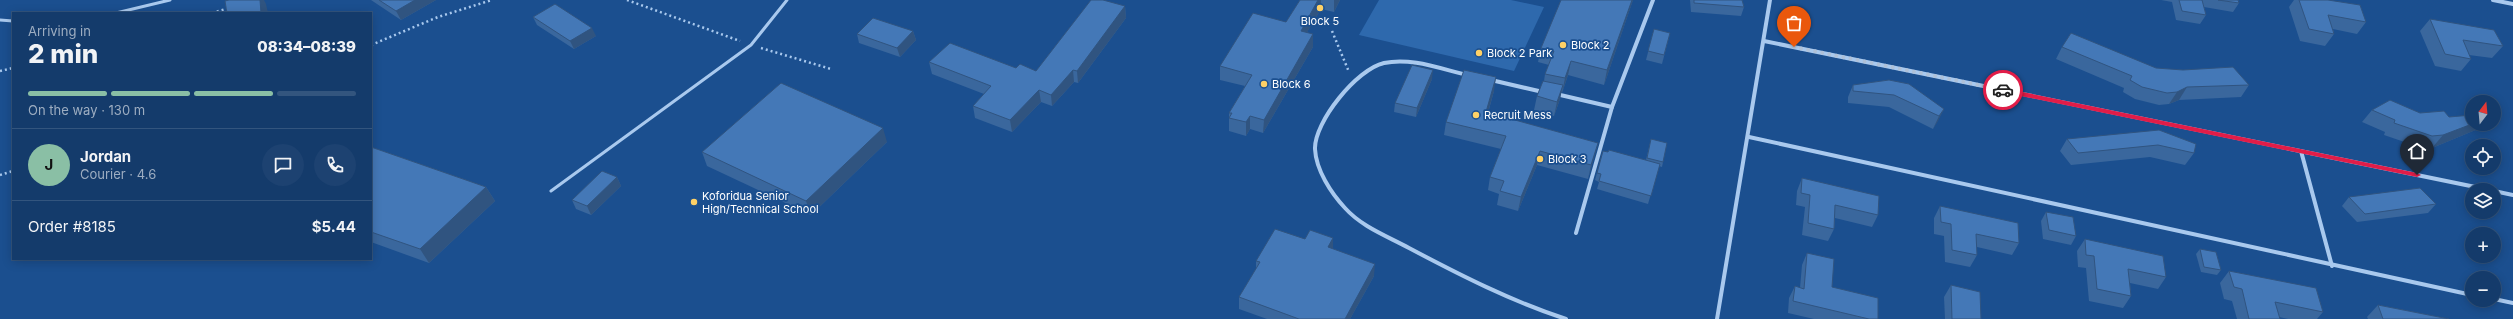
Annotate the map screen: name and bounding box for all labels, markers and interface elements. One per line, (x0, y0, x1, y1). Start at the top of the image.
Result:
marker: Block 5 (1315, 3, 1325, 13)
pin (1777, 6, 1811, 47)
icon: bag (1783, 12, 1805, 34)
place label: Block 5 (1301, 14, 1340, 28)
text: Arriving in (28, 23, 91, 39)
text: 08:34–08:39 (257, 37, 356, 56)
text: 2 min (28, 38, 98, 69)
place label: Block 2 (1571, 38, 1610, 52)
marker: Block 2 (1558, 40, 1568, 50)
place label: Block 2 Park (1487, 46, 1552, 60)
marker: Block 2 Park (1474, 48, 1484, 58)
courier (1983, 70, 2023, 110)
place label: Block 6 (1272, 77, 1311, 91)
marker: Block 6 (1259, 79, 1269, 89)
icon: car (1992, 79, 2014, 101)
north arrow (2465, 95, 2501, 131)
map controls (2465, 95, 2501, 307)
text: On the way · 130 m (28, 102, 145, 118)
place label: Recruit Mess (1484, 108, 1552, 122)
marker: Recruit Mess (1471, 110, 1481, 120)
pin (2400, 134, 2434, 175)
button: locate (2465, 139, 2501, 175)
icon: home (2406, 140, 2428, 162)
button: chat (262, 144, 304, 186)
button: phone (314, 144, 356, 186)
text: Jordan (80, 147, 131, 166)
place label: Block 3 (1548, 152, 1587, 166)
marker: Block 3 (1535, 154, 1545, 164)
text: J (45, 155, 53, 174)
text: Courier · 4.6 (80, 166, 156, 182)
button: layers (2465, 183, 2501, 219)
place label: Koforidua Senior High/Technical School (702, 189, 819, 216)
marker: Koforidua Senior High/Technical School (689, 197, 699, 207)
text: Order #8185 (28, 217, 116, 236)
text: $5.44 (312, 217, 356, 236)
button: + (2465, 227, 2501, 263)
button: − (2465, 271, 2501, 307)

